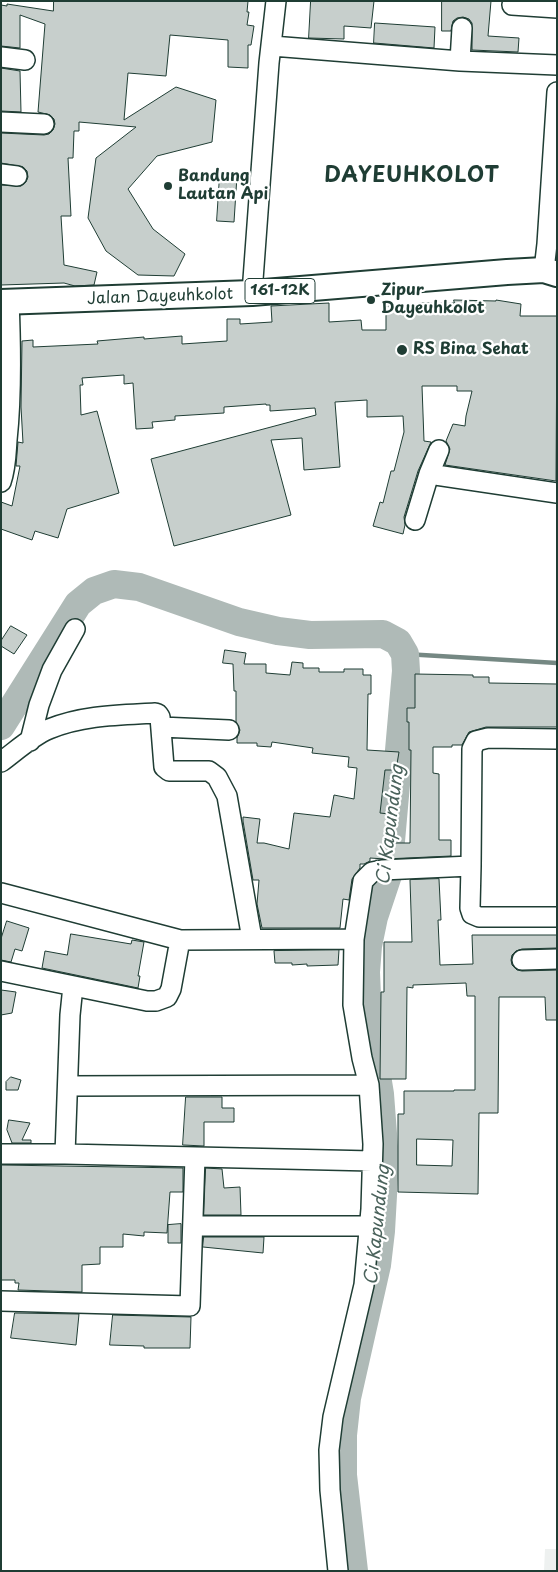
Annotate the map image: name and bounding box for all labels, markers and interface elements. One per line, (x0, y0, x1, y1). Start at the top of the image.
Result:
district label: DAYEUHKOLOT (325, 163, 499, 189)
place label: Bandung Lautan Api (178, 167, 268, 205)
marker: Bandung Lautan Api (162, 180, 174, 192)
road number: 161-12K (245, 278, 315, 304)
place label: Zipur Dayeuhkolot (381, 281, 485, 319)
street label: Jalan Dayeuhkolot (87, 285, 233, 309)
marker: Zipur Dayeuhkolot (365, 294, 377, 306)
place label: RS Bina Sehat (413, 340, 529, 360)
marker: RS Bina Sehat (395, 343, 409, 357)
water label: Ci Kapundung (373, 764, 409, 886)
water label: Ci Kapundung (361, 1164, 395, 1286)

